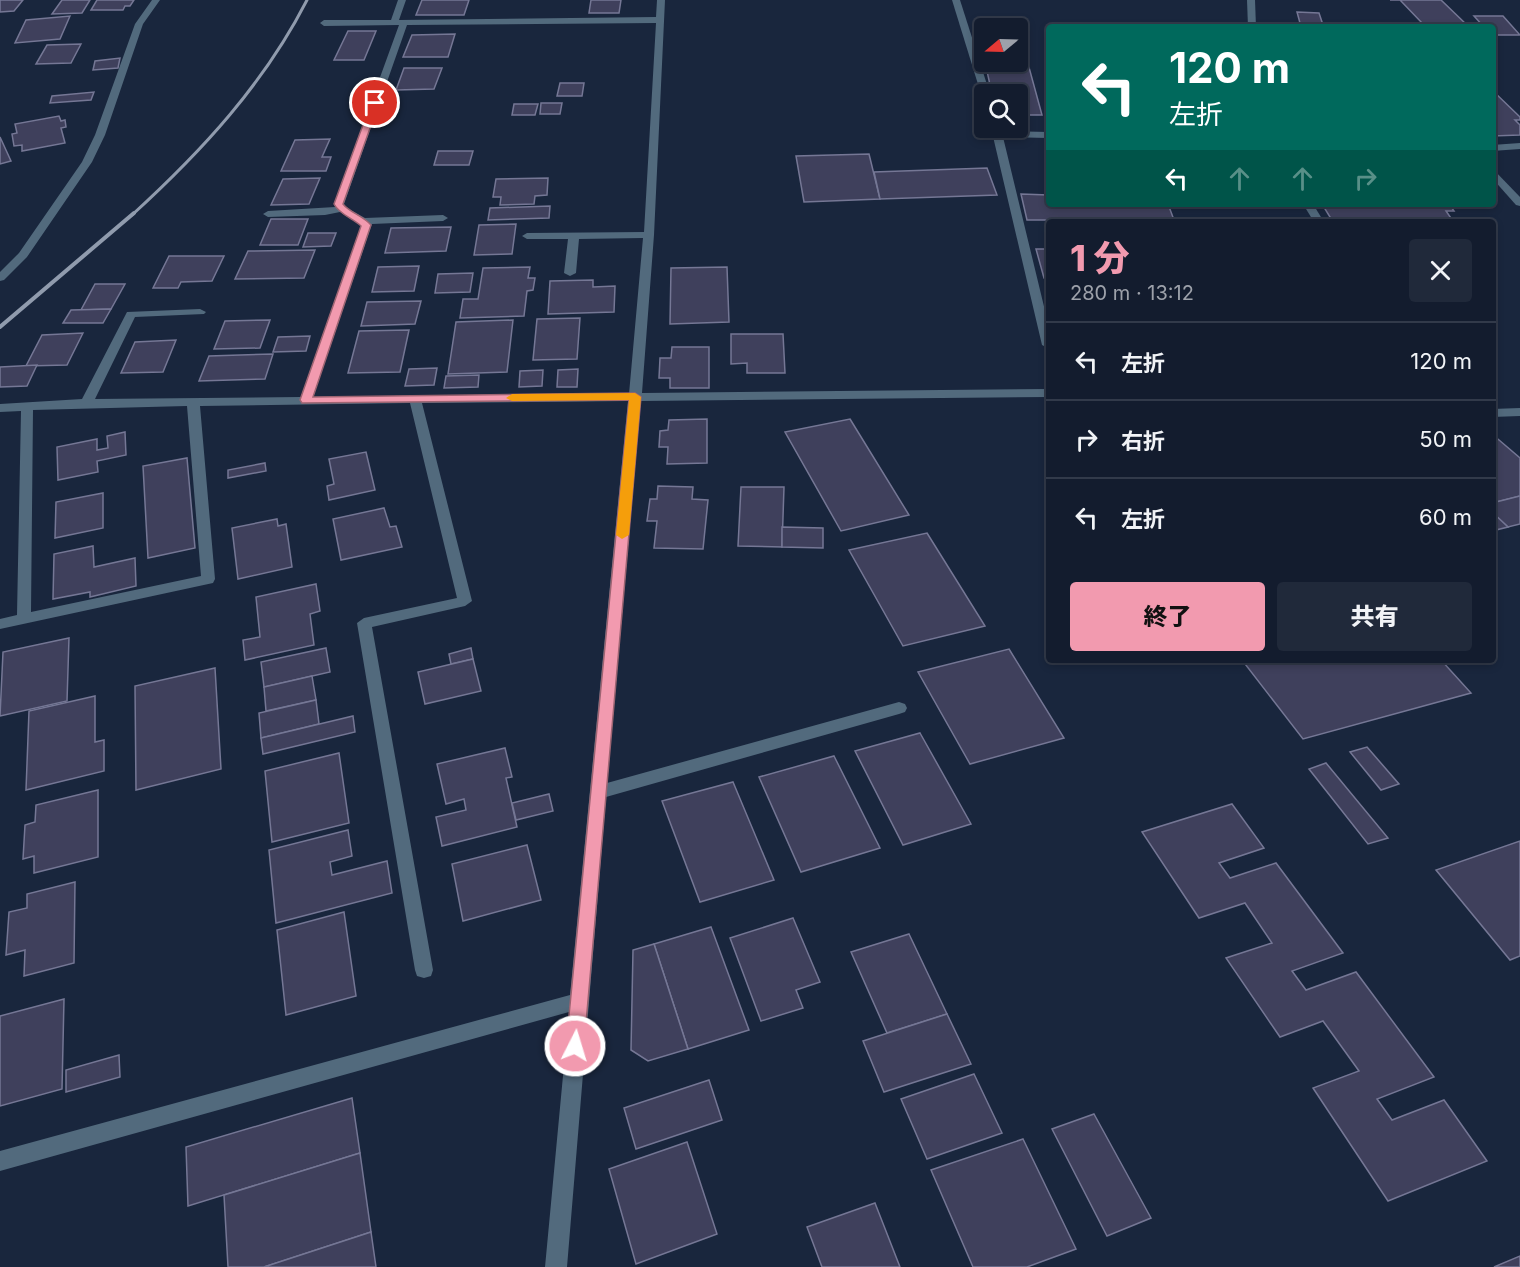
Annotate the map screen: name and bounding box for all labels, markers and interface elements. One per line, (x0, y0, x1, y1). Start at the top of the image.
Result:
north arrow (974, 18, 1028, 72)
map controls (974, 18, 1028, 138)
text: 120 m (1169, 42, 1290, 93)
icon: left (1070, 48, 1148, 126)
pin (349, 77, 400, 128)
button: search (974, 84, 1028, 138)
icon: arrive (358, 86, 391, 119)
text: 左折 (1169, 98, 1223, 131)
icon: left (1160, 162, 1193, 195)
icon: ahead (1223, 162, 1256, 195)
icon: ahead (1286, 162, 1319, 195)
icon: right (1349, 162, 1382, 195)
text: 1 分 (1070, 236, 1130, 280)
button: close (1409, 239, 1472, 302)
text: 280 m · 13:12 (1070, 281, 1194, 305)
icon: left (1070, 345, 1103, 378)
text: 120 m (1410, 348, 1472, 374)
text: 左折 (1121, 350, 1165, 376)
icon: right (1070, 423, 1103, 456)
text: 50 m (1419, 426, 1472, 452)
text: 右折 (1121, 428, 1165, 454)
icon: left (1070, 501, 1103, 534)
text: 60 m (1419, 504, 1472, 530)
text: 左折 (1121, 506, 1165, 532)
button: 終了 (1070, 582, 1265, 651)
button: 共有 (1277, 582, 1472, 651)
position arrow (543, 1014, 607, 1078)

